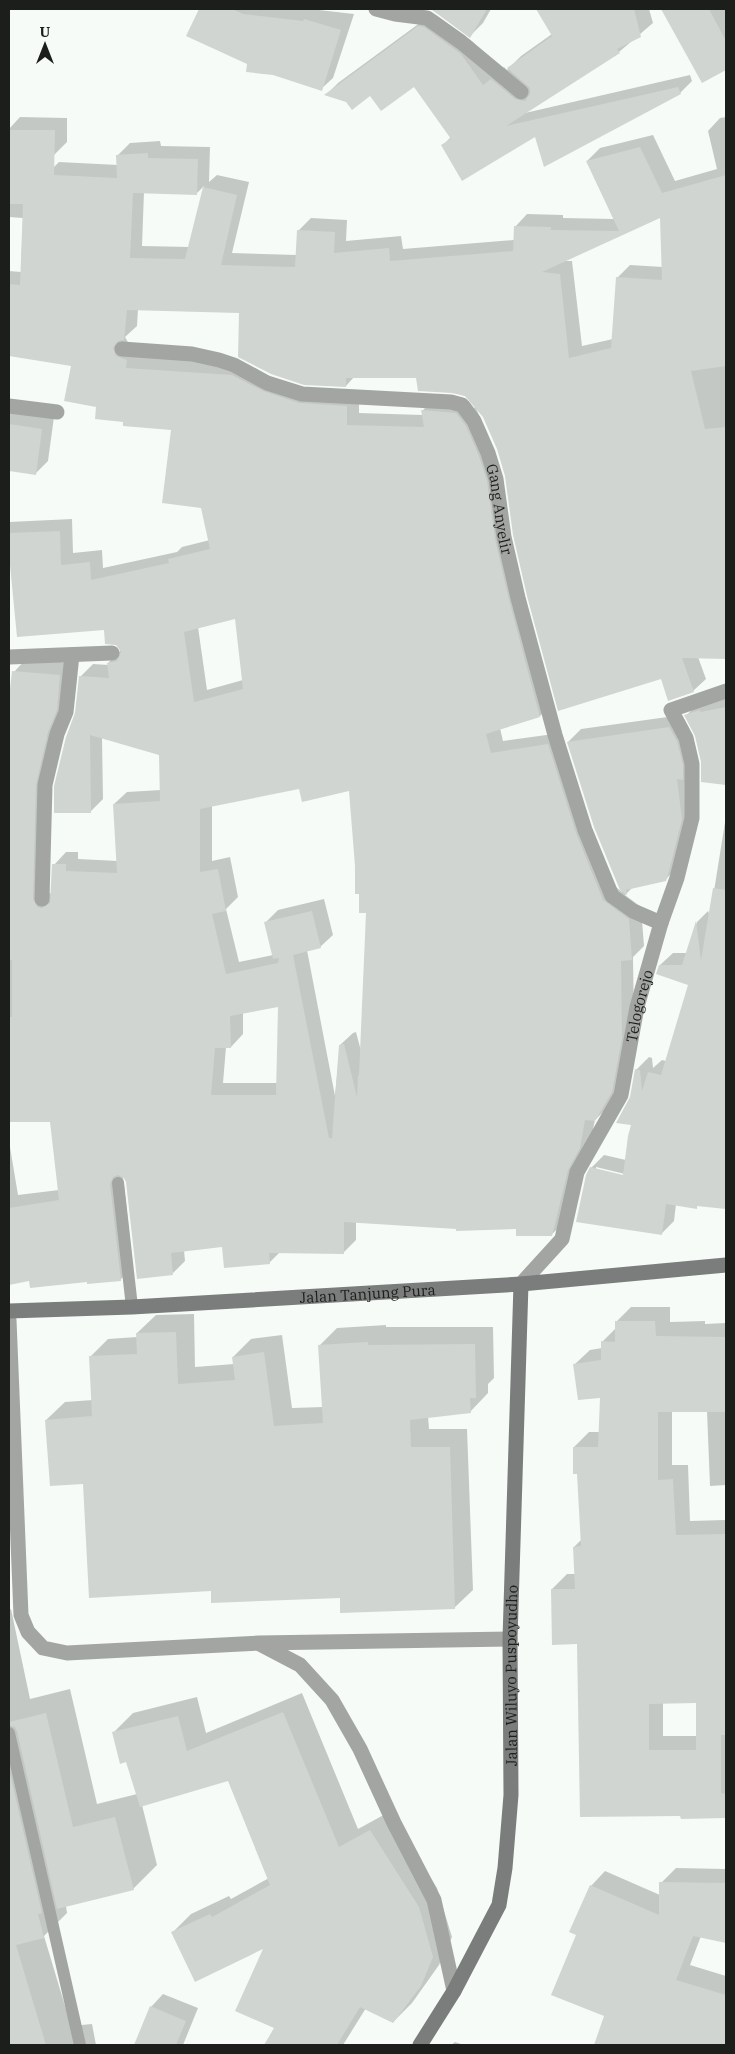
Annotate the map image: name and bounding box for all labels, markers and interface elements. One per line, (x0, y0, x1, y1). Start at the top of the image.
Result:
north arrow (20, 20, 70, 70)
text: U (40, 23, 51, 41)
street label: Gang Anyelir (482, 461, 517, 557)
street label: Telogorejo (621, 967, 657, 1044)
street label: Jalan Tanjung Pura (299, 1280, 436, 1307)
street label: Jalan Wiluyo Puspoyudho (500, 1585, 521, 1766)

